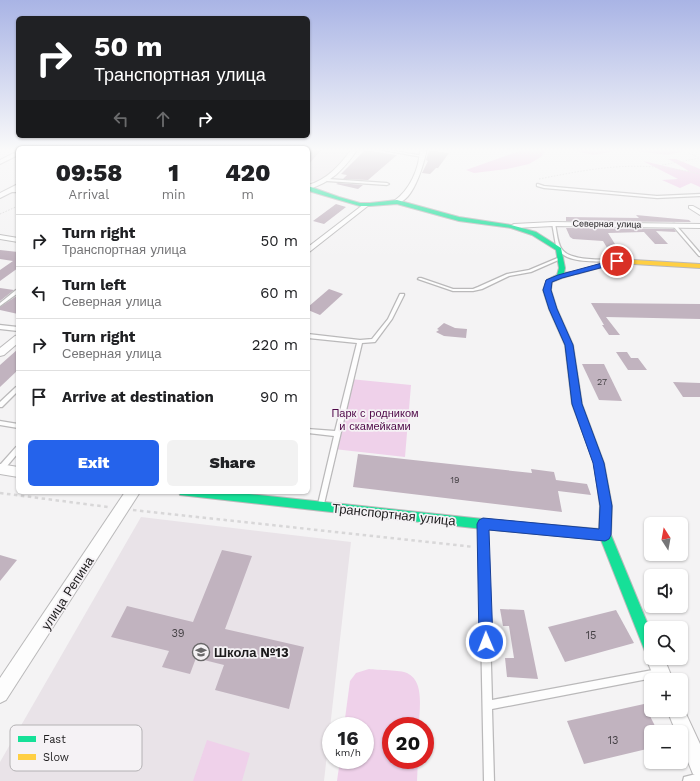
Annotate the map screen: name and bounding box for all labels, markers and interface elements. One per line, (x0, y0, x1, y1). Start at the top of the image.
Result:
text: 50 m (94, 30, 163, 63)
icon: right (28, 32, 80, 84)
text: Транспортная улица (94, 64, 266, 85)
icon: left (110, 108, 132, 130)
icon: ahead (152, 108, 174, 130)
icon: right (194, 108, 216, 130)
text: 09:58 (55, 159, 122, 187)
text: 1 (168, 159, 179, 187)
text: 420 (225, 159, 271, 187)
text: Arrival (69, 187, 109, 202)
text: min (162, 187, 186, 202)
text: m (242, 187, 254, 202)
street label: Северная улица (572, 218, 642, 230)
text: Turn right (62, 224, 135, 242)
icon: right (28, 230, 50, 252)
text: 50 m (261, 232, 298, 250)
text: Транспортная улица (62, 242, 186, 257)
pin (600, 244, 634, 278)
icon: arrive (606, 250, 628, 272)
text: Turn left (62, 276, 126, 294)
icon: left (28, 282, 50, 304)
text: 60 m (260, 284, 298, 302)
text: Северная улица (62, 294, 161, 309)
text: Turn right (62, 328, 135, 346)
icon: right (28, 334, 50, 356)
text: 220 m (252, 336, 298, 354)
text: Северная улица (62, 346, 161, 361)
house number: 27 (597, 377, 607, 387)
icon: arrive (28, 386, 50, 408)
text: Arrive at destination (62, 388, 214, 406)
text: 90 m (260, 388, 298, 406)
park label: Парк с родником и скамейками (331, 407, 419, 433)
button: Exit (28, 440, 159, 486)
button: Share (167, 440, 298, 486)
house number: 19 (450, 475, 460, 485)
street label: Транспортная улица (331, 501, 457, 529)
north arrow (644, 517, 688, 561)
map controls (644, 517, 688, 769)
street label: улица Репина (38, 553, 97, 633)
button: sound (644, 569, 688, 613)
position arrow (465, 621, 507, 663)
button: search (644, 621, 688, 665)
house number: 39 (171, 627, 185, 640)
house number: 15 (586, 629, 596, 642)
school or university icon: Школа №13 (191, 642, 211, 662)
place label: Школа №13 (214, 645, 289, 660)
button: + (644, 673, 688, 717)
speed limit sign: 20 (382, 717, 434, 769)
legend (10, 725, 142, 771)
button: − (644, 725, 688, 769)
text: 16 (338, 726, 358, 750)
text: Fast (43, 733, 66, 746)
house number: 13 (608, 734, 618, 747)
text: km/h (335, 747, 361, 758)
text: Slow (43, 751, 69, 764)

